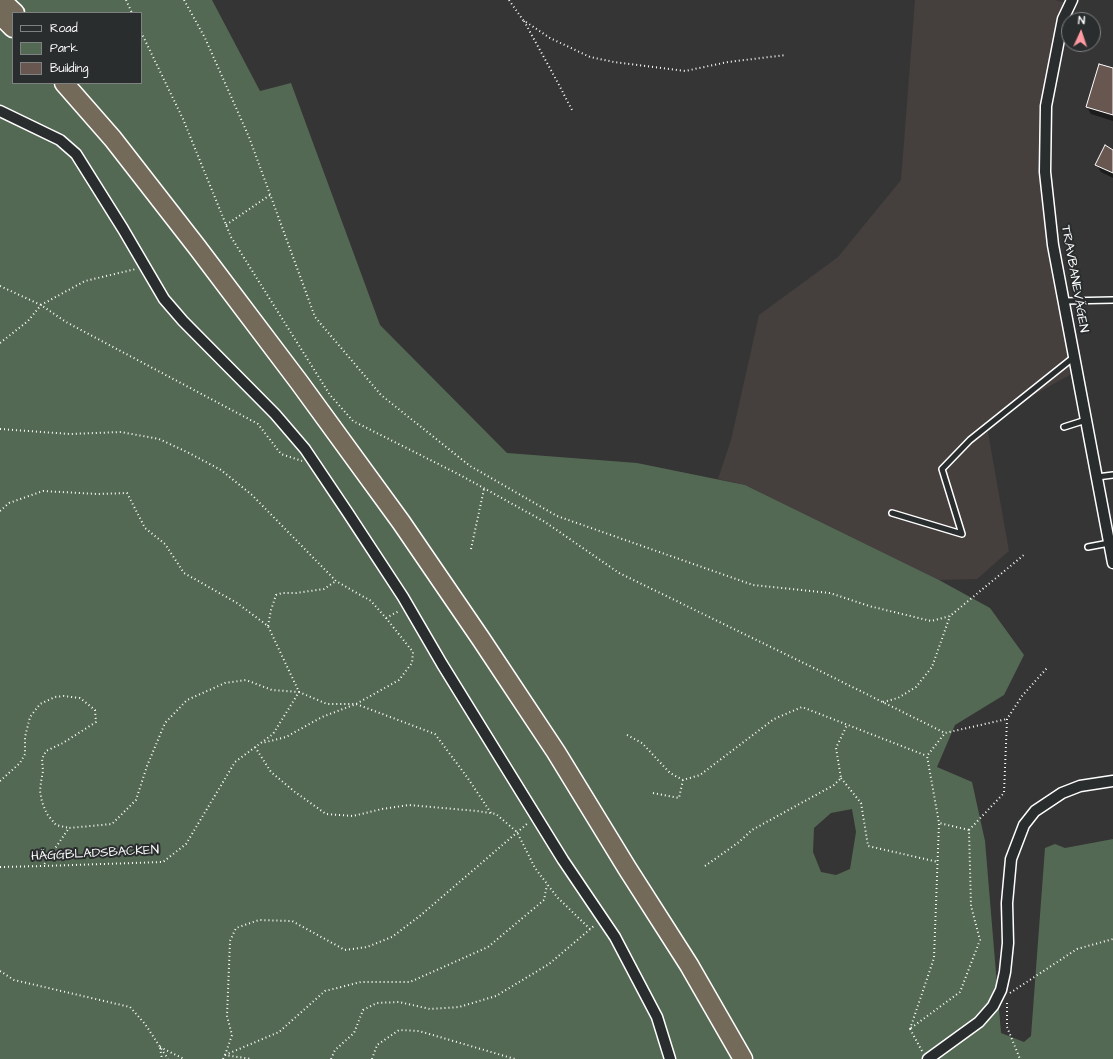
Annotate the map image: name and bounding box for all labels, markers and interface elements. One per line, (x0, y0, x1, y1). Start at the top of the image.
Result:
legend (12, 12, 142, 84)
north arrow (1061, 12, 1101, 52)
text: N (1078, 13, 1085, 28)
text: Road (50, 20, 78, 37)
text: Park (50, 40, 78, 57)
text: Building (50, 60, 88, 77)
street label: TRAVBANEVÄGEN (1057, 224, 1091, 334)
street label: HÄGGBLADSBACKEN (31, 843, 159, 865)

